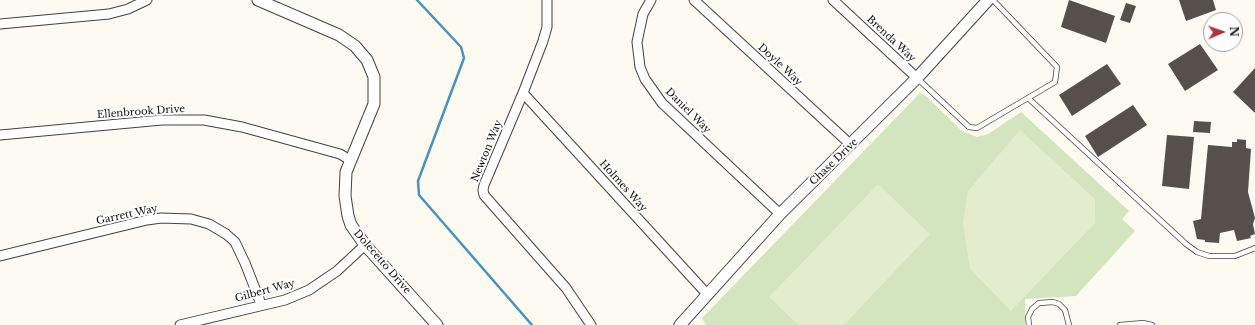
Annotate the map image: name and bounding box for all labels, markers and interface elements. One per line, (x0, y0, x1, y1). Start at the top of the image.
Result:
north arrow (1203, 12, 1243, 52)
street label: Brenda Way (864, 13, 918, 65)
text: N (1227, 26, 1241, 37)
street label: Doyle Way (755, 42, 805, 88)
street label: Daniel Way (663, 86, 713, 136)
street label: Ellenbrook Drive (97, 103, 185, 121)
street label: Newton Way (469, 118, 505, 184)
street label: Chase Drive (807, 136, 861, 188)
street label: Holmes Way (597, 158, 649, 214)
street label: Garrett Way (95, 203, 159, 227)
street label: Dolecetto Drive (351, 227, 413, 297)
street label: Gilbert Way (234, 277, 296, 305)

